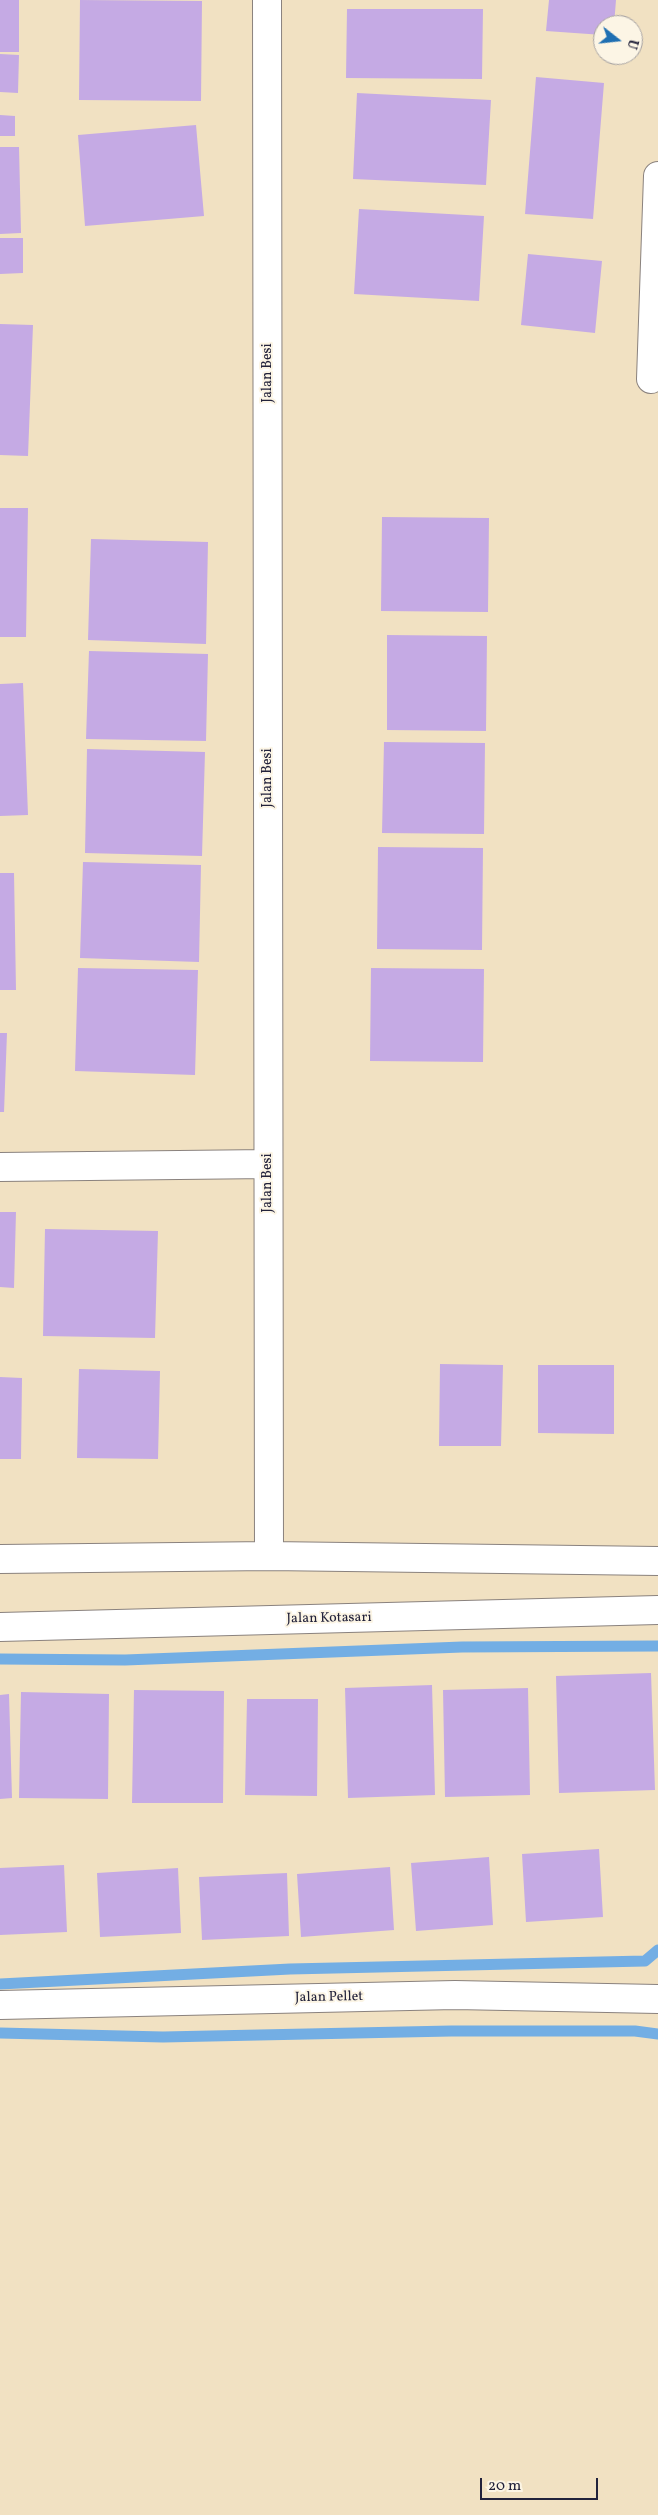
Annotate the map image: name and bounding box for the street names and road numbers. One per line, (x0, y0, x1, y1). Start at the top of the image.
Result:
street label: Jalan Besi (260, 343, 276, 403)
street label: Jalan Besi (260, 748, 276, 808)
street label: Jalan Besi (260, 1153, 276, 1213)
street label: Jalan Kotasari (286, 1610, 372, 1628)
street label: Jalan Pellet (295, 1989, 363, 2007)

